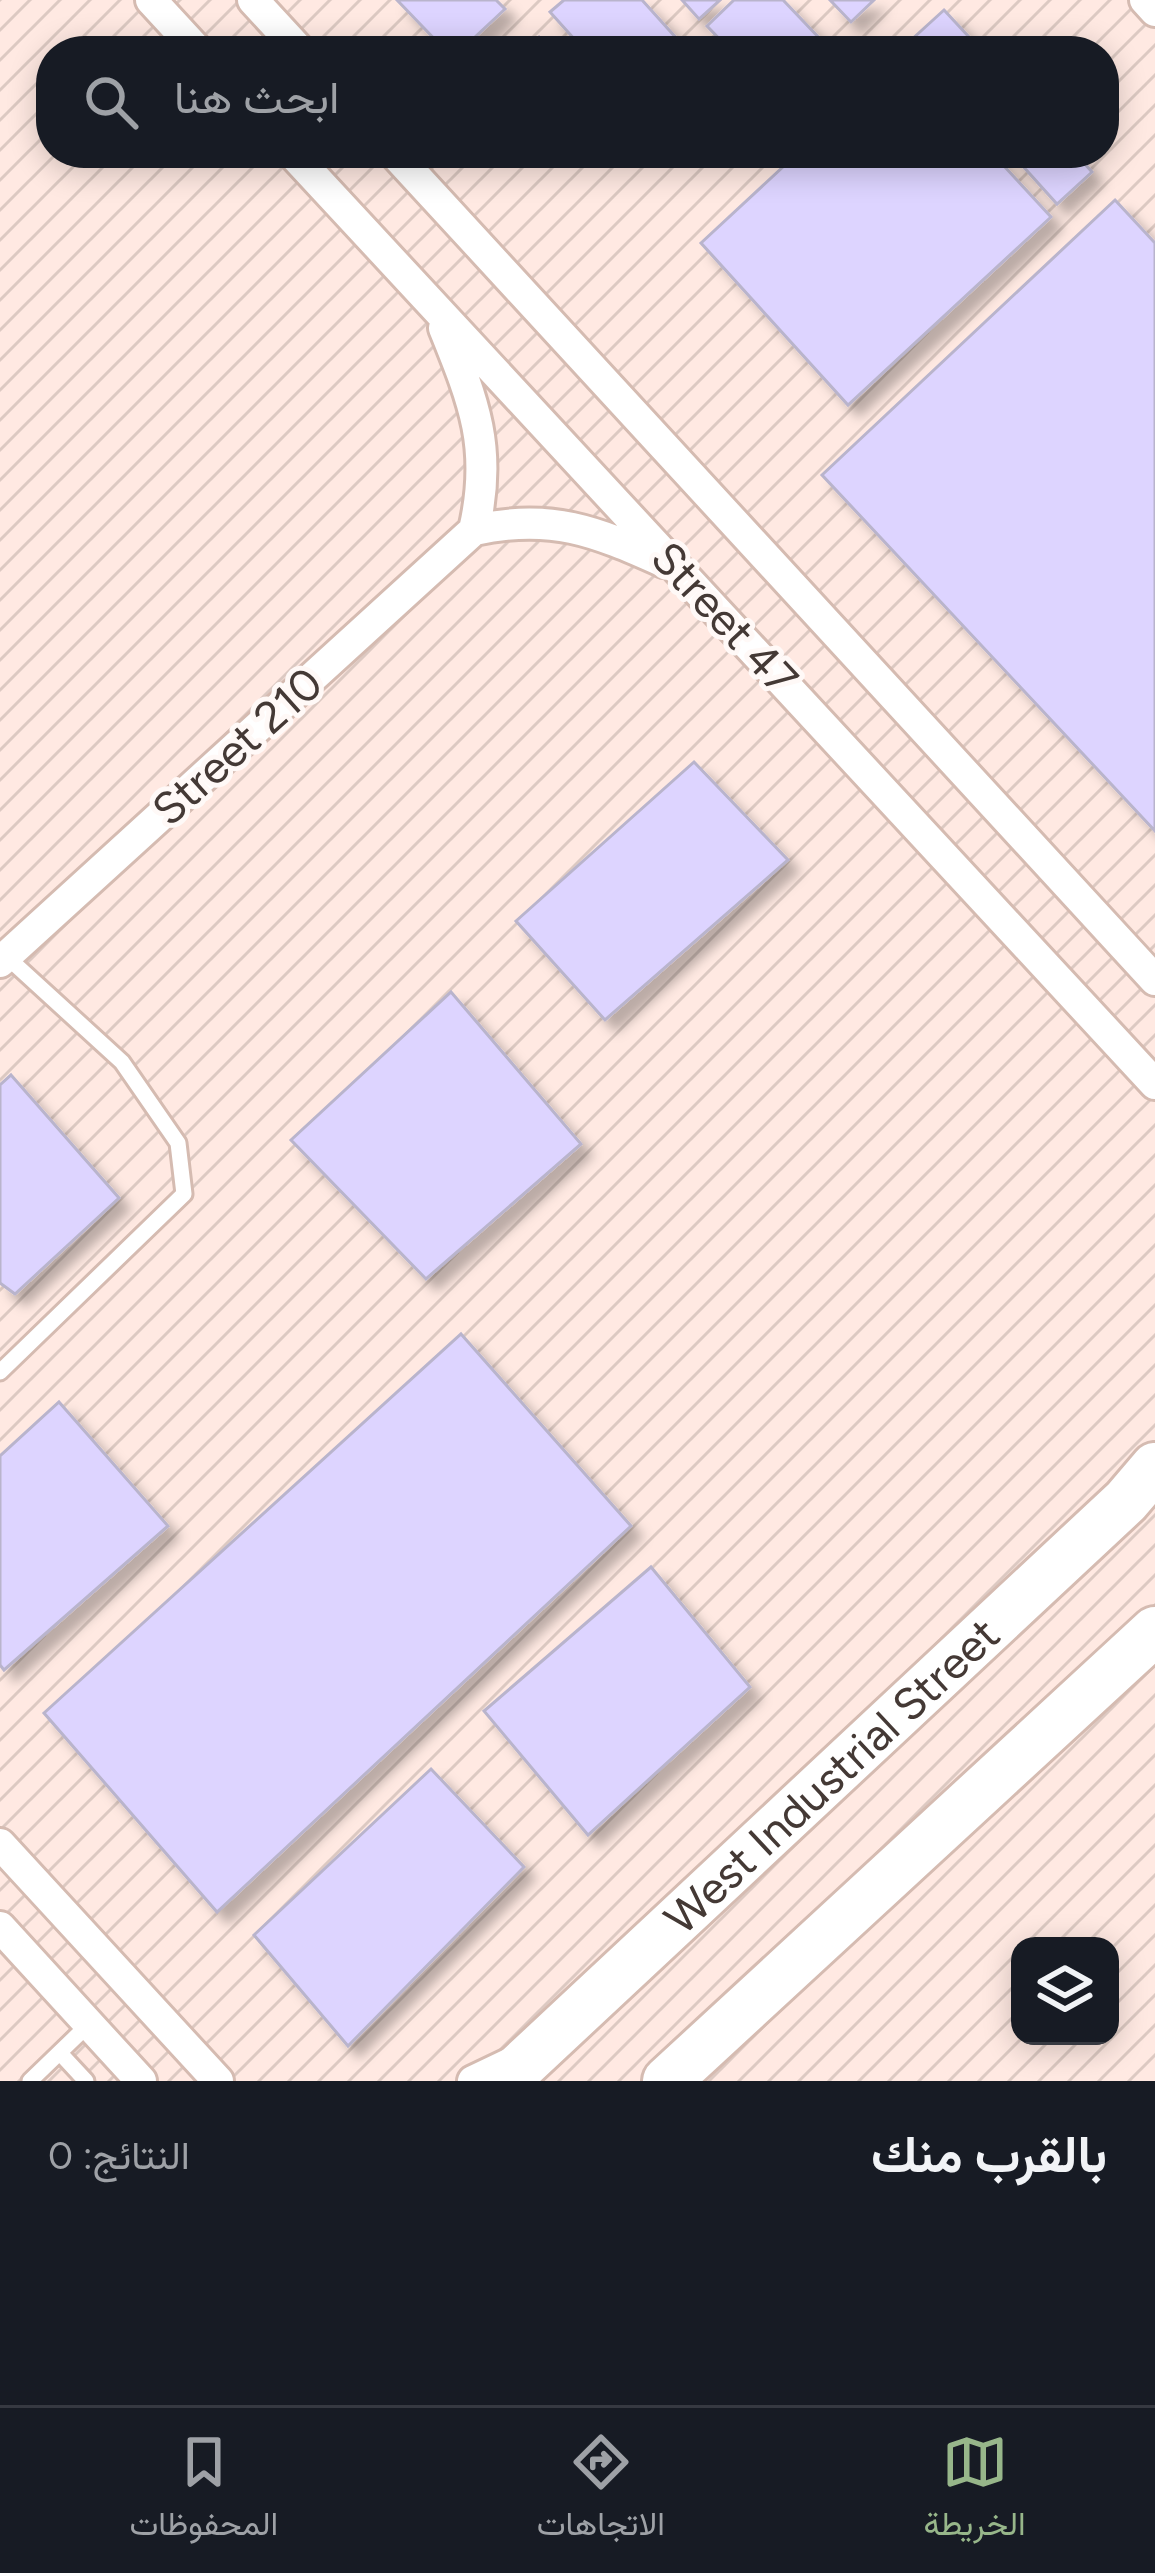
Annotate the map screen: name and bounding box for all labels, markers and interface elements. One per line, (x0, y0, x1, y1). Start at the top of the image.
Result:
search box (36, 36, 1119, 168)
icon: search (78, 69, 144, 135)
text: ابحث هنا (174, 70, 340, 124)
street label: Street 47 (641, 530, 809, 706)
street label: Street 210 (141, 656, 333, 836)
street label: West Industrial Street (653, 1607, 1010, 1945)
map controls (1011, 1937, 1119, 2045)
button: layers (1011, 1937, 1119, 2045)
text: بالقرب منك (871, 2124, 1107, 2185)
text: النتائج: 0 (48, 2132, 190, 2179)
tab: المحفوظات (129, 2429, 278, 2553)
tab: الاتجاهات (537, 2429, 665, 2553)
tab: الخريطة (924, 2429, 1026, 2553)

